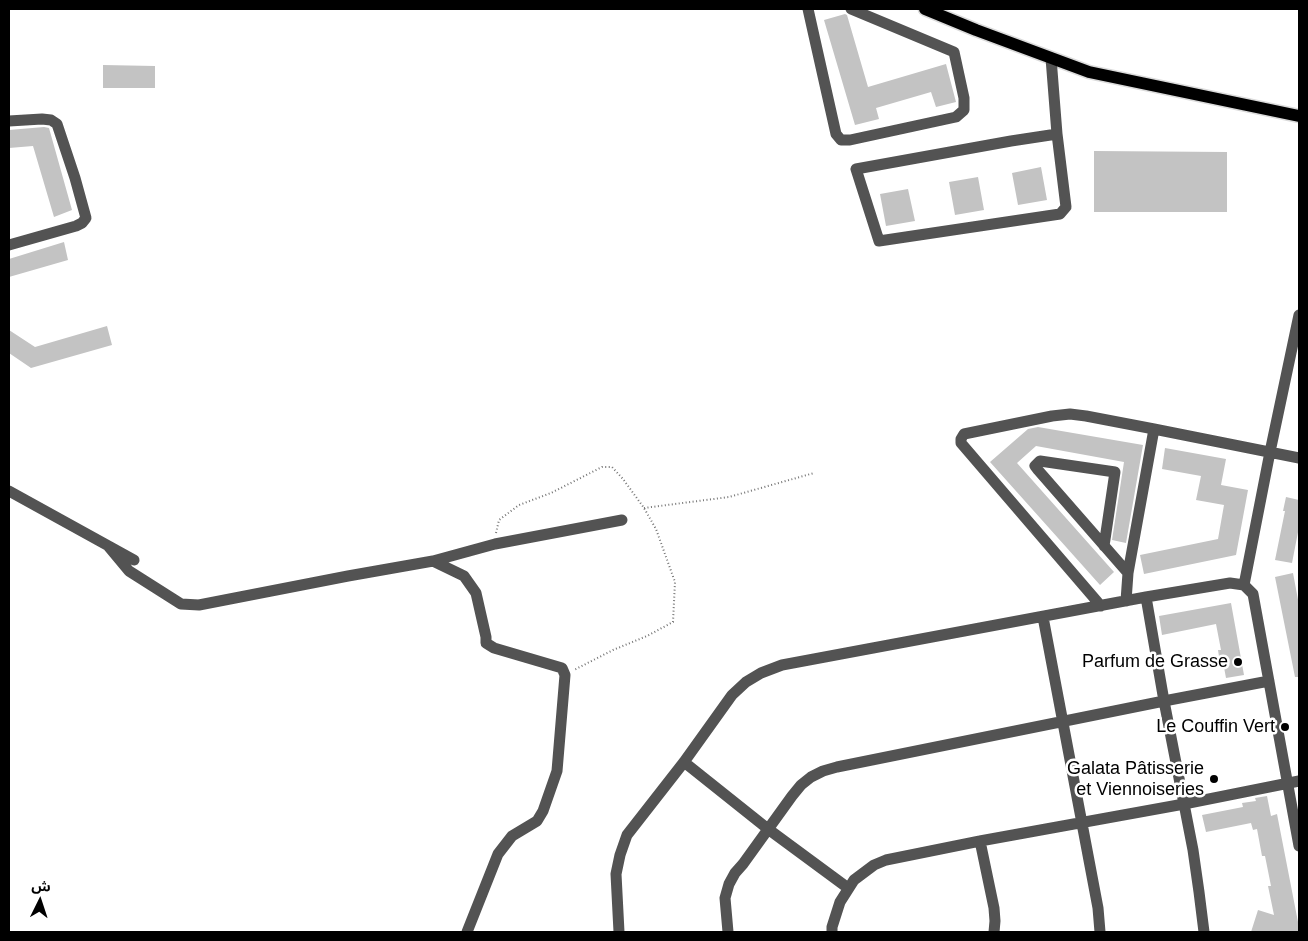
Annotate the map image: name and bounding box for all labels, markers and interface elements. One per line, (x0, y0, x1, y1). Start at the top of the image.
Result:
place label: Parfum de Grasse (1082, 651, 1228, 673)
marker: Parfum de Grasse (1232, 656, 1244, 668)
place label: Le Couffin Vert (1156, 716, 1275, 738)
marker: Le Couffin Vert (1279, 721, 1291, 733)
place label: Galata Pâtisserie et Viennoiseries (1067, 758, 1204, 801)
marker: Galata Pâtisserie et Viennoiseries (1208, 773, 1220, 785)
north arrow (15, 876, 65, 926)
text: ش (31, 877, 51, 895)

